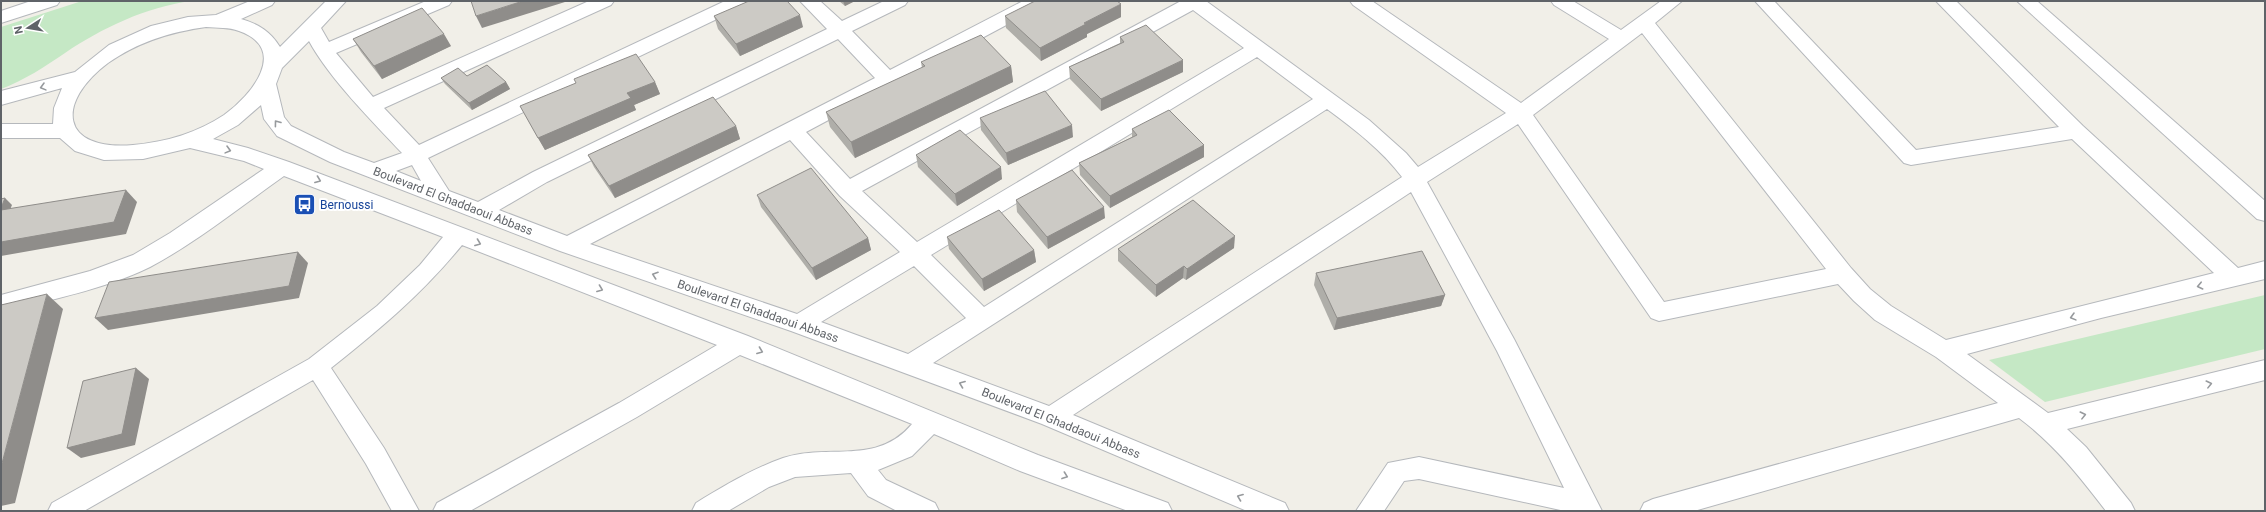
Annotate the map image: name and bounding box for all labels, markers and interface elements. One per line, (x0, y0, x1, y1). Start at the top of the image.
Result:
north arrow (8, 8, 48, 48)
text: N (11, 25, 26, 35)
one-way arrow (39, 82, 46, 90)
one-way arrow (275, 120, 282, 127)
one-way arrow (224, 145, 231, 154)
street label: Boulevard El Ghaddaoui Abbass (371, 164, 535, 238)
one-way arrow (315, 176, 322, 184)
bus stop icon: Bernoussi (291, 192, 317, 218)
place label: Bernoussi (320, 198, 373, 212)
one-way arrow (475, 239, 482, 247)
one-way arrow (651, 271, 658, 280)
street label: Boulevard El Ghaddaoui Abbass (675, 277, 841, 345)
one-way arrow (2197, 281, 2203, 289)
one-way arrow (596, 285, 603, 293)
one-way arrow (2070, 312, 2077, 320)
one-way arrow (757, 347, 764, 355)
one-way arrow (958, 380, 965, 389)
one-way arrow (2205, 380, 2212, 389)
street label: Boulevard El Ghaddaoui Abbass (980, 385, 1142, 461)
one-way arrow (2080, 411, 2086, 419)
one-way arrow (1062, 472, 1069, 480)
one-way arrow (1237, 493, 1244, 501)

